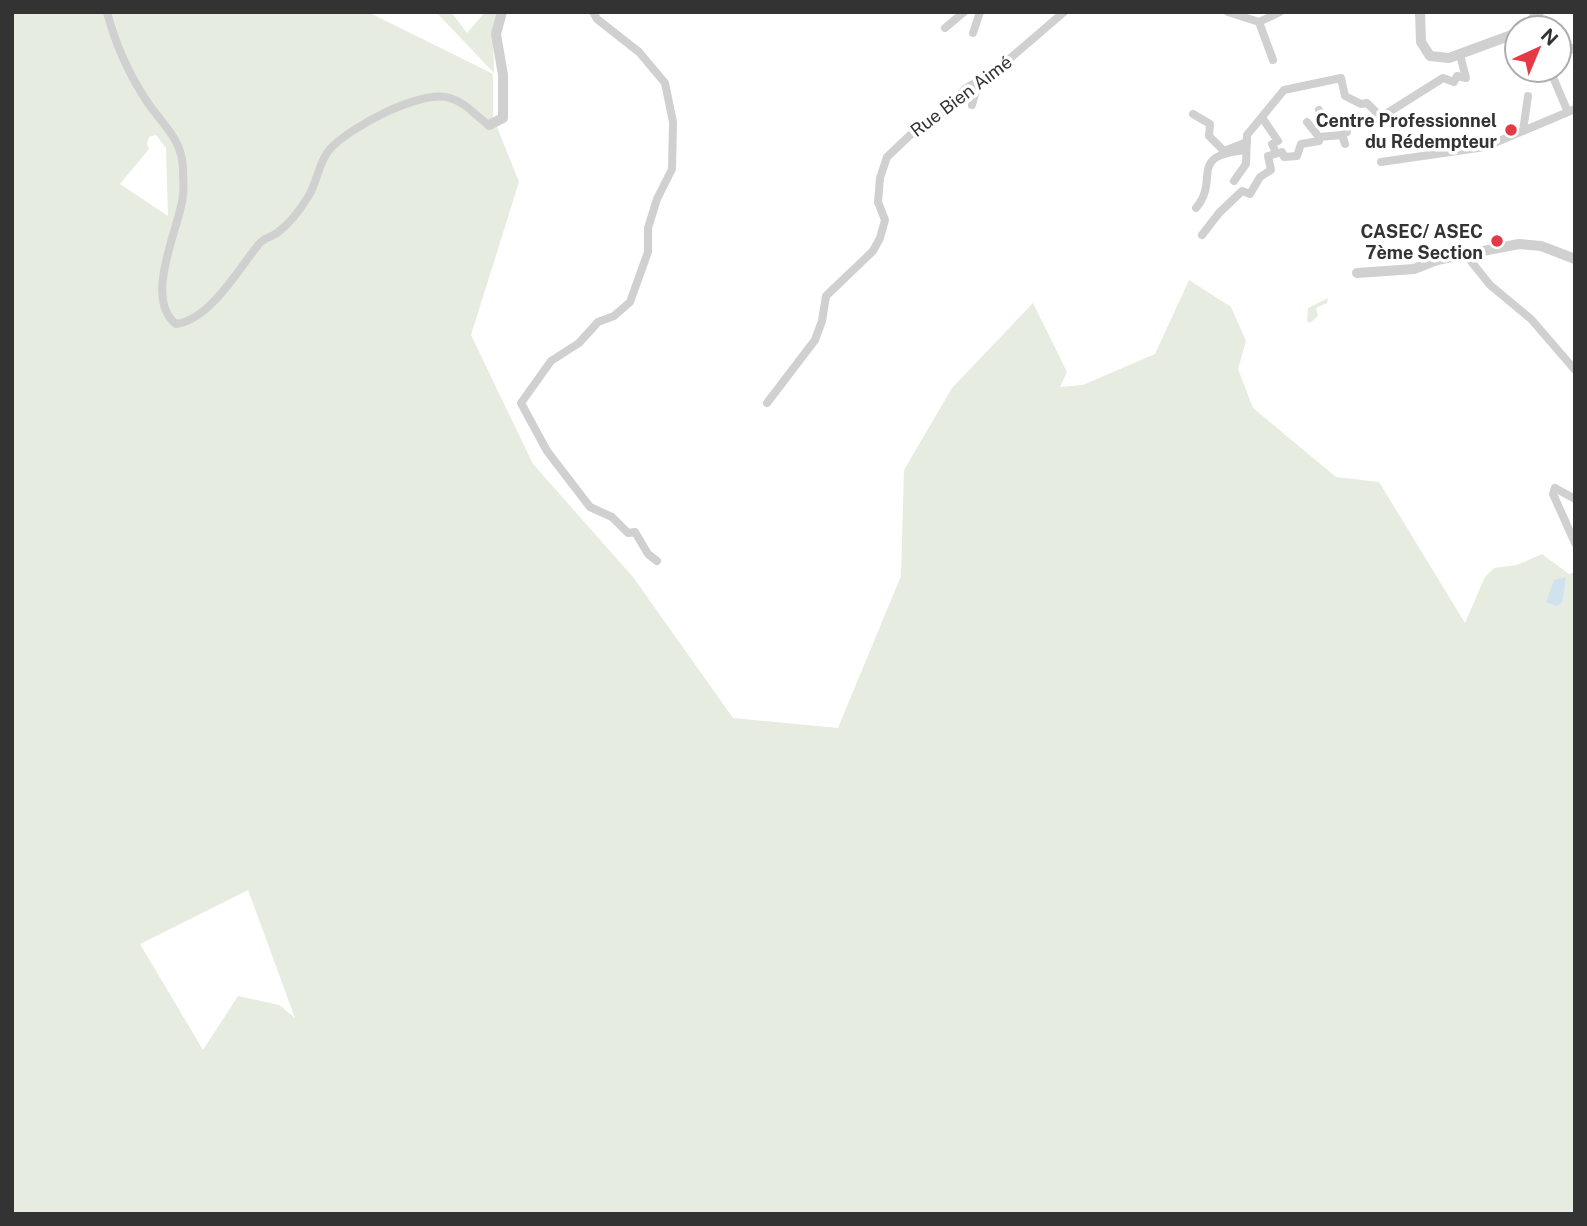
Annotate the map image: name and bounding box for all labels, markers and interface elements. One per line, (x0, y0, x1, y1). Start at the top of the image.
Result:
north arrow (1503, 14, 1573, 84)
text: N (1537, 24, 1563, 50)
street label: Rue Bien Aimé (906, 51, 1016, 141)
place label: Centre Professionnel du Rédempteur (1316, 110, 1498, 152)
marker: Centre Professionnel du Rédempteur (1503, 122, 1519, 138)
place label: CASEC/ ASEC 7ème Section (1361, 221, 1483, 263)
marker: CASEC/ ASEC 7ème Section (1489, 233, 1505, 249)

